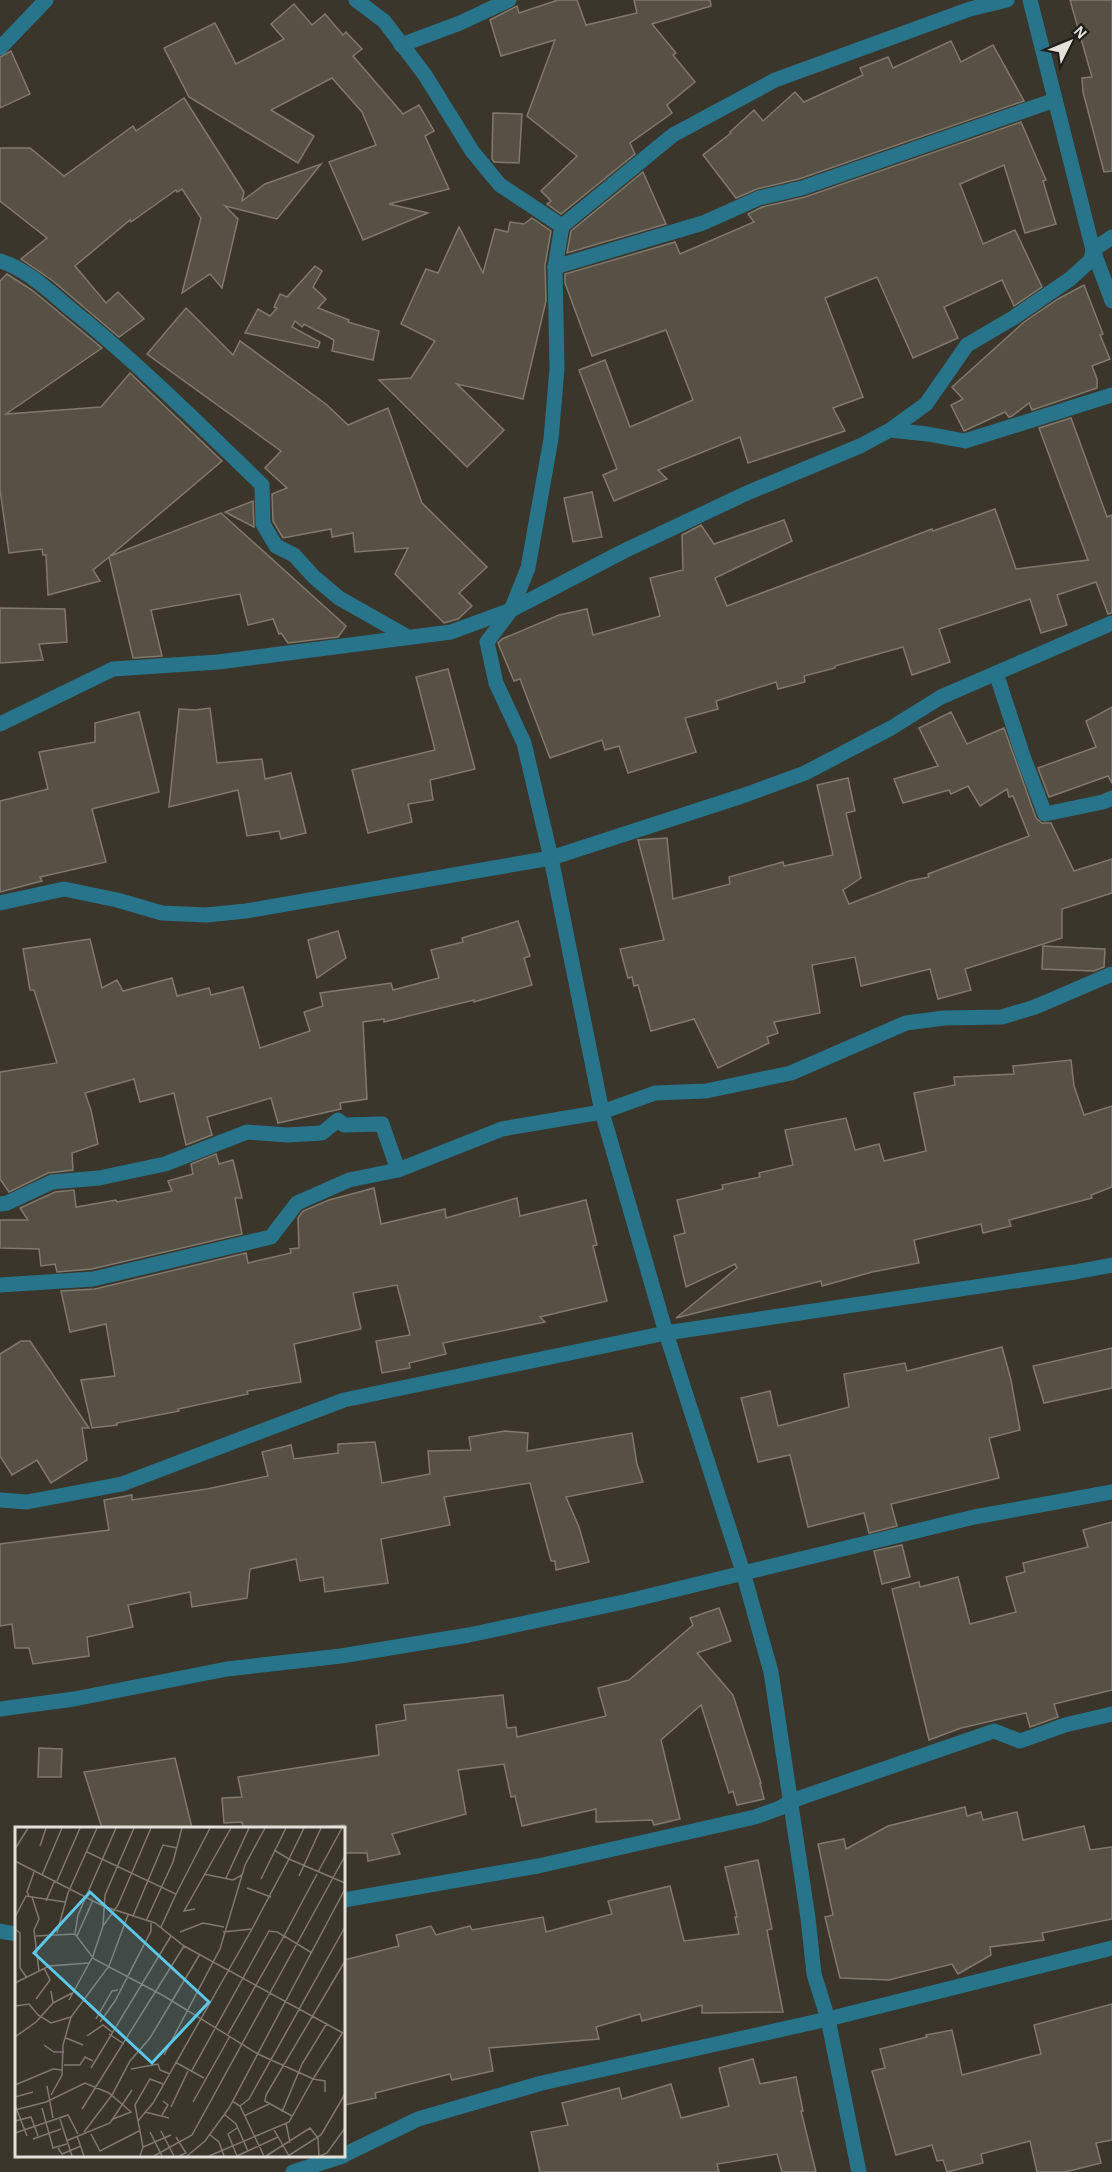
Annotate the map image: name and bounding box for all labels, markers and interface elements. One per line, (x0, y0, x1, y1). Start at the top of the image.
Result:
north arrow (1040, 12, 1100, 72)
text: N (1071, 23, 1090, 42)
inset map (15, 1827, 345, 2157)

